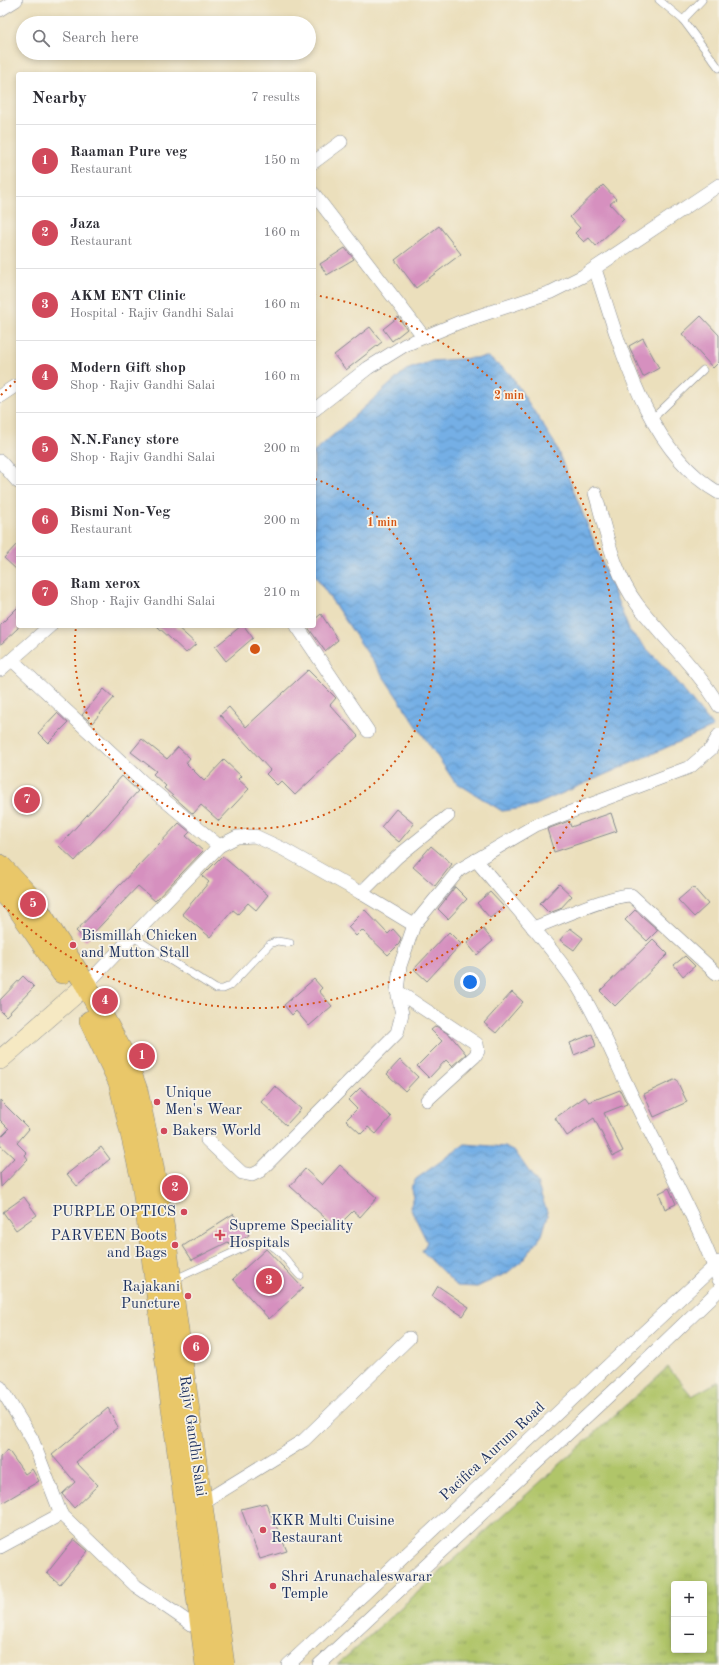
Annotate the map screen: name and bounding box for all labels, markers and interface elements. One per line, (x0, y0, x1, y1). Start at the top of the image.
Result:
search box (16, 16, 316, 60)
icon: search (30, 27, 52, 49)
text: Search here (62, 31, 139, 46)
text: Nearby (32, 90, 87, 107)
text: 7 results (251, 91, 300, 104)
text: Raaman Pure veg (70, 145, 187, 160)
text: 1 (41, 154, 49, 167)
text: 150 m (263, 154, 300, 167)
text: Restaurant (70, 163, 132, 176)
text: Jaza (70, 217, 100, 232)
text: 2 (41, 226, 49, 239)
text: 160 m (263, 226, 300, 239)
text: Restaurant (70, 235, 132, 248)
text: AKM ENT Clinic (70, 289, 186, 304)
text: 3 (41, 298, 49, 311)
text: 160 m (263, 298, 300, 311)
text: Hospital · Rajiv Gandhi Salai (70, 307, 234, 320)
text: Modern Gift shop (70, 361, 186, 376)
text: 4 (41, 370, 49, 383)
text: 160 m (263, 370, 300, 383)
text: Shop · Rajiv Gandhi Salai (70, 379, 215, 392)
text: 2 min (494, 390, 524, 402)
text: N.N.Fancy store (70, 433, 179, 448)
text: 5 (41, 442, 49, 455)
text: 200 m (263, 442, 300, 455)
text: Shop · Rajiv Gandhi Salai (70, 451, 215, 464)
text: Bismi Non-Veg (70, 505, 171, 520)
text: 6 (41, 514, 49, 527)
text: 200 m (263, 514, 300, 527)
text: 1 min (367, 517, 397, 529)
text: Restaurant (70, 523, 132, 536)
text: Ram xerox (70, 577, 141, 592)
text: 7 (41, 586, 49, 599)
text: 210 m (263, 586, 300, 599)
text: Shop · Rajiv Gandhi Salai (70, 595, 215, 608)
centre of rings (248, 642, 262, 656)
pin: 7 (14, 785, 40, 815)
pin: 5 (20, 889, 46, 919)
place label: Bismillah Chicken and Mutton Stall (81, 929, 197, 961)
marker: Bismillah Chicken and Mutton Stall (68, 940, 78, 950)
your location (460, 972, 480, 992)
pin: 4 (92, 986, 118, 1016)
pin: 1 (129, 1041, 155, 1071)
place label: Unique Men's Wear (165, 1086, 242, 1118)
marker: Unique Men's Wear (152, 1097, 162, 1107)
place label: Bakers World (172, 1124, 262, 1139)
marker: Bakers World (159, 1126, 169, 1136)
pin: 2 (162, 1173, 188, 1203)
place label: PURPLE OPTICS (52, 1205, 176, 1220)
marker: PURPLE OPTICS (179, 1207, 189, 1217)
place label: Supreme Speciality Hospitals (229, 1219, 353, 1251)
place label: PARVEEN Boots and Bags (51, 1229, 167, 1261)
marker: Supreme Speciality Hospitals (214, 1229, 226, 1241)
marker: PARVEEN Boots and Bags (170, 1240, 180, 1250)
pin: 3 (256, 1266, 282, 1296)
place label: Rajakani Puncture (121, 1280, 180, 1312)
marker: Rajakani Puncture (183, 1291, 193, 1301)
pin: 6 (183, 1333, 209, 1363)
street label: Rajiv Gandhi Salai (176, 1375, 208, 1497)
street label: Pacifica Aurum Road (438, 1400, 548, 1504)
place label: KKR Multi Cuisine Restaurant (271, 1514, 395, 1546)
marker: KKR Multi Cuisine Restaurant (258, 1525, 268, 1535)
place label: Shri Arunachaleswarar Temple (281, 1570, 432, 1602)
marker: Shri Arunachaleswarar Temple (268, 1581, 278, 1591)
map controls (671, 1581, 707, 1653)
button: + (671, 1581, 707, 1617)
button: − (671, 1617, 707, 1653)

